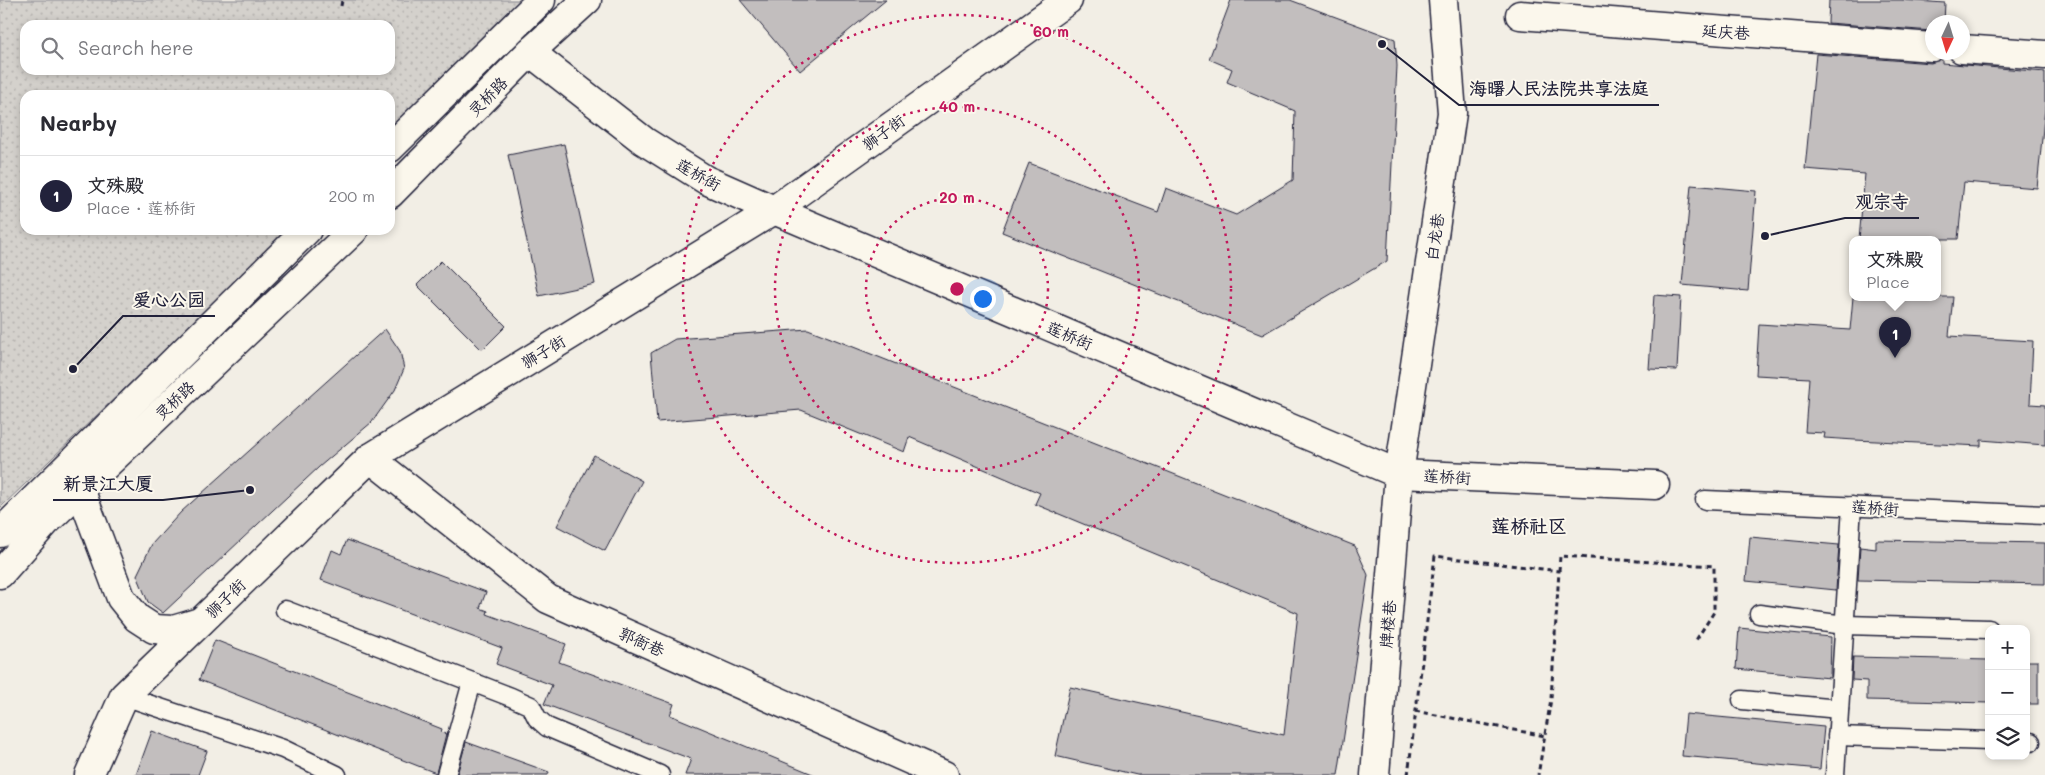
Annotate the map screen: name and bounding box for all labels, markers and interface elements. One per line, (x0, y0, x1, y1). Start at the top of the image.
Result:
north arrow (1925, 15, 1970, 60)
street label: 延庆巷 (1701, 19, 1751, 43)
search box (20, 20, 395, 75)
text: 60 m (1033, 21, 1069, 41)
icon: search (38, 34, 66, 62)
text: Search here (78, 35, 194, 60)
street label: 灵桥路 (463, 72, 511, 120)
callout: 海曙人民法院共享法庭 (1459, 72, 1659, 105)
text: 海曙人民法院共享法庭 (1469, 76, 1649, 100)
text: 40 m (939, 96, 975, 116)
text: Nearby (40, 109, 117, 136)
street label: 狮子街 (857, 109, 909, 155)
street label: 莲桥街 (673, 153, 725, 195)
text: 文殊殿 (87, 172, 144, 197)
text: 1 (52, 185, 60, 206)
text: 200 m (328, 185, 375, 206)
callout: 观宗寺 (1845, 185, 1919, 218)
text: 20 m (939, 187, 975, 207)
text: 观宗寺 (1855, 189, 1909, 213)
text: Place · 莲桥街 (87, 197, 195, 218)
street label: 白龙巷 (1420, 212, 1448, 262)
popup (1849, 236, 1941, 301)
text: 文殊殿 (1866, 246, 1924, 271)
text: Place (1866, 271, 1910, 292)
centre of rings (948, 280, 966, 298)
callout: 爱心公园 (123, 283, 215, 316)
your location (970, 286, 996, 312)
text: 爱心公园 (133, 287, 205, 311)
street label: 莲桥街 (1044, 316, 1096, 354)
pin: 1 (1879, 317, 1911, 358)
street label: 狮子街 (517, 330, 569, 372)
street label: 灵桥路 (149, 376, 199, 424)
street label: 莲桥街 (1422, 464, 1472, 488)
callout: 新景江大厦 (53, 467, 163, 500)
text: 新景江大厦 (63, 471, 153, 495)
street label: 莲桥街 (1850, 495, 1900, 519)
district label: 莲桥社区 (1491, 513, 1567, 538)
street label: 狮子街 (200, 574, 250, 622)
street label: 牌楼巷 (1374, 599, 1400, 649)
street label: 郭衙巷 (616, 622, 668, 660)
map controls (1985, 625, 2030, 760)
button: + (1985, 625, 2030, 670)
button: − (1985, 670, 2030, 715)
button: layers (1985, 715, 2030, 760)

